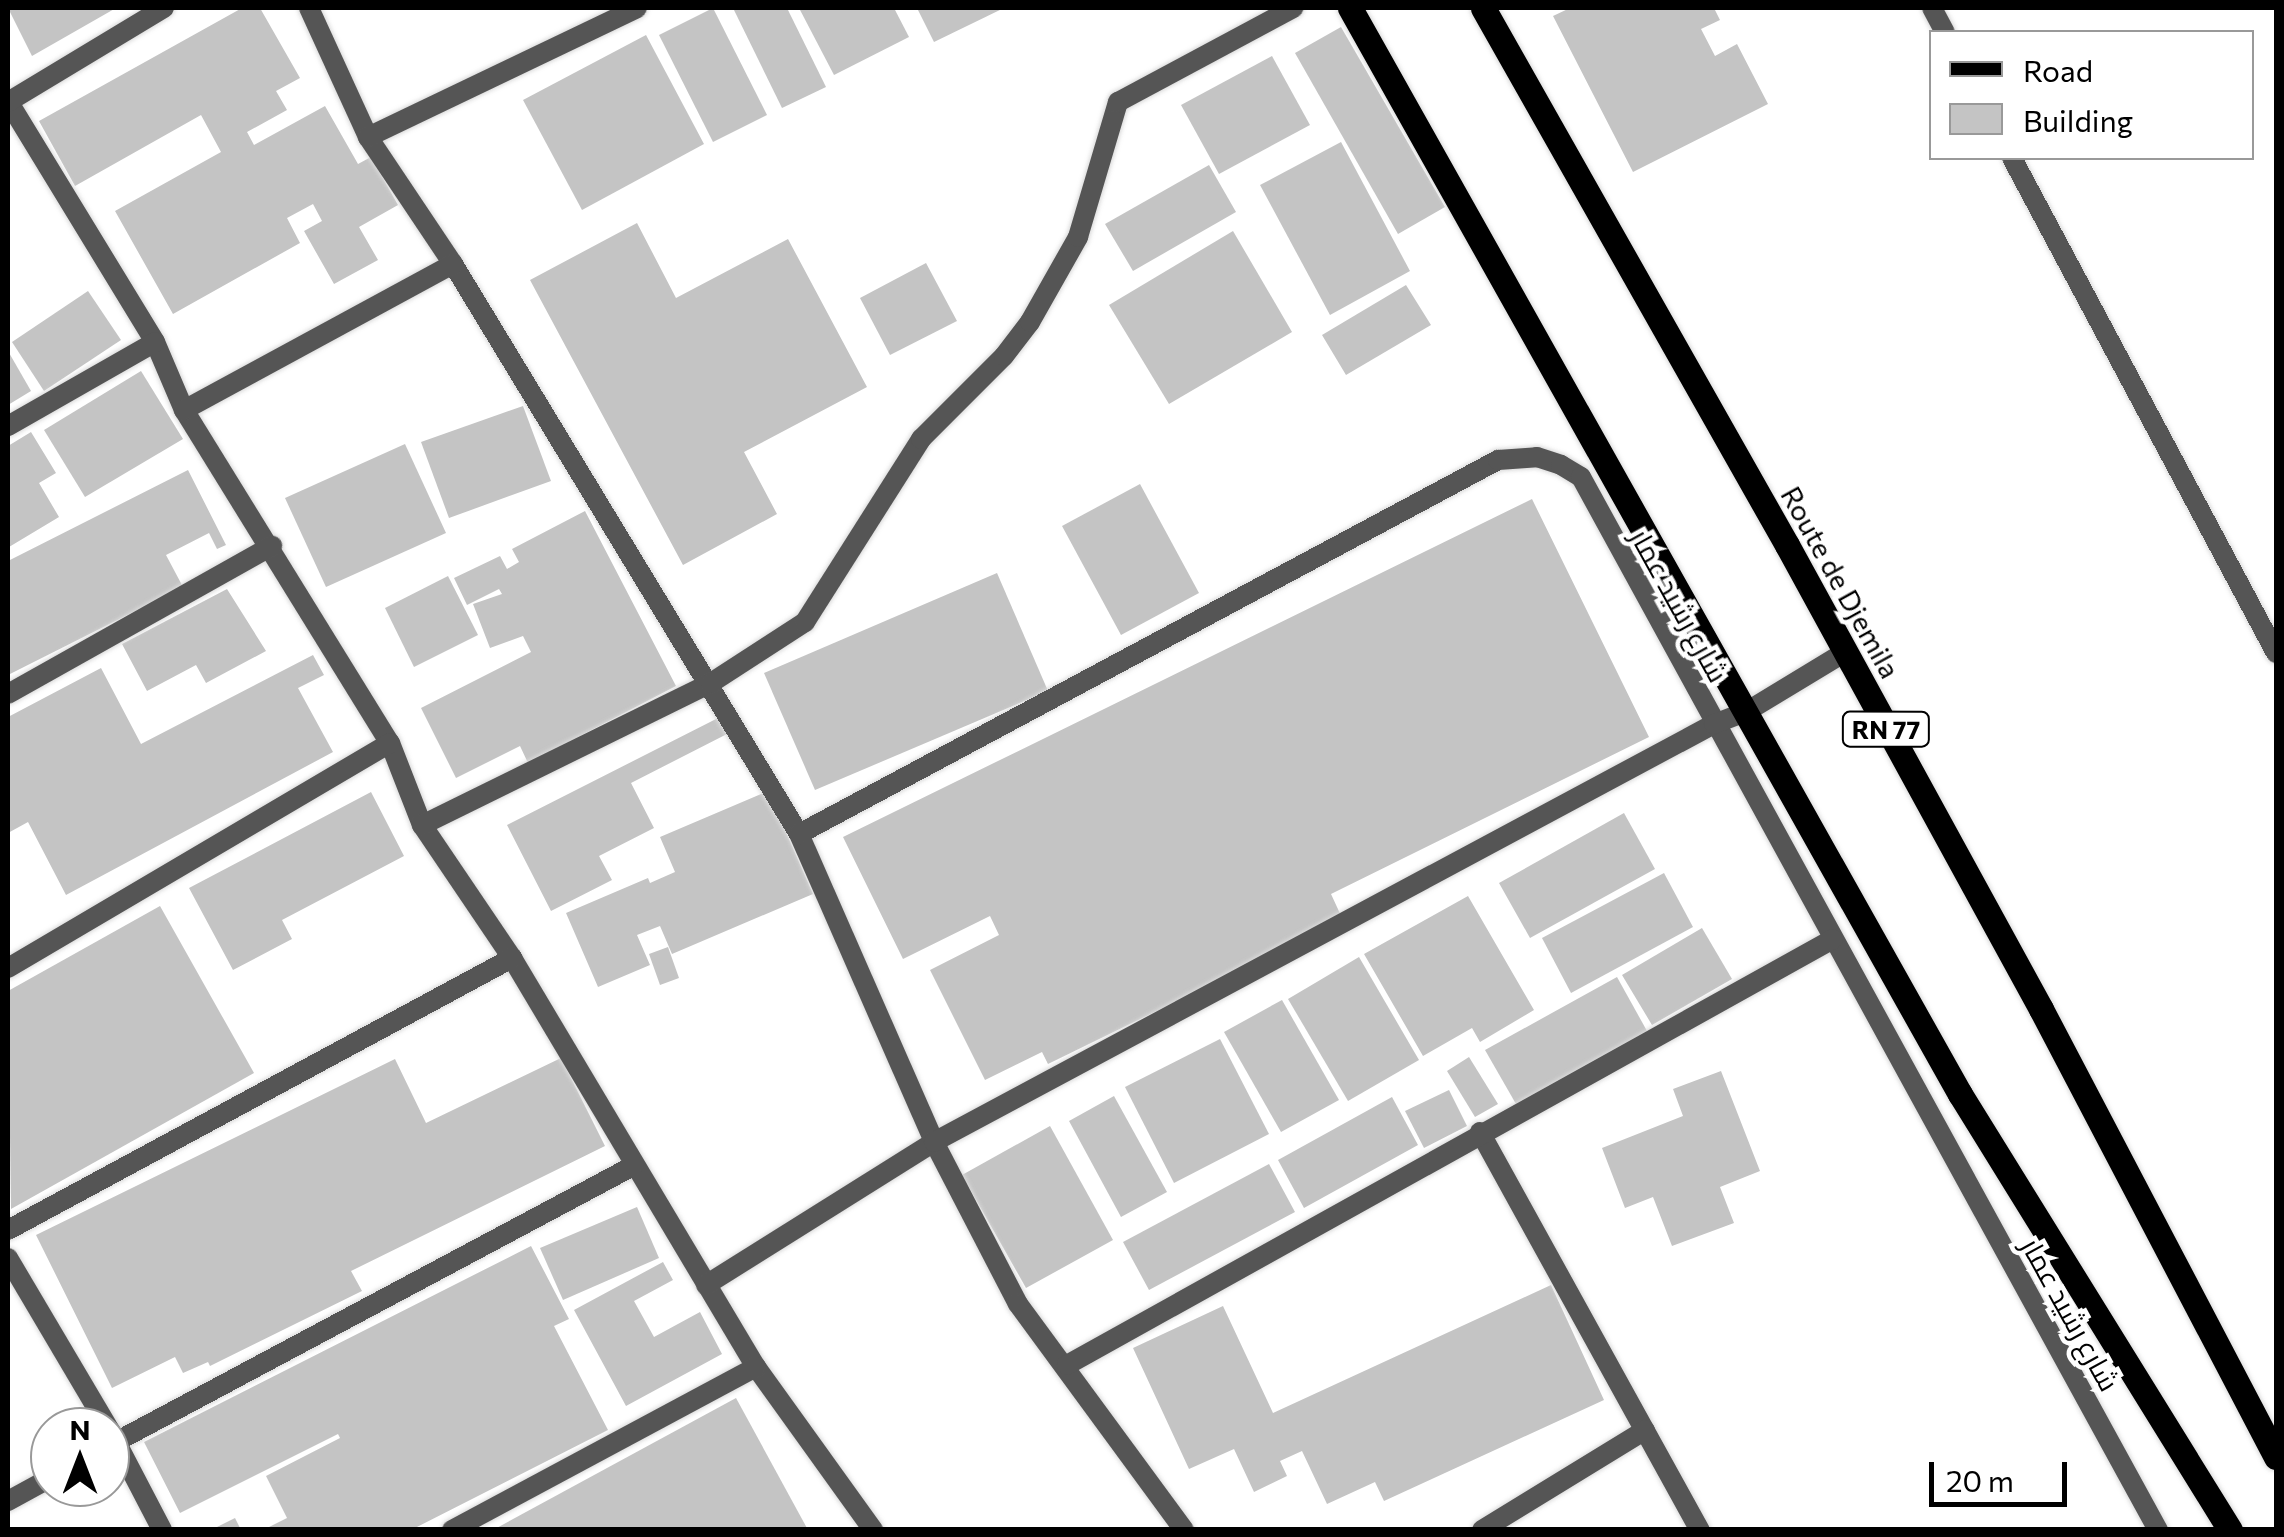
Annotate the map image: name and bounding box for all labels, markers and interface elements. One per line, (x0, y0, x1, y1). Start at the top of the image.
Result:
legend (1929, 30, 2254, 160)
text: Road (2023, 51, 2093, 88)
text: Building (2023, 101, 2133, 138)
street label: Route de Djemila (1774, 480, 1908, 684)
street label: شارع رشيد عمار (1624, 523, 1736, 687)
road number: RN 77 (1841, 709, 1931, 749)
street label: شارع رشيد عمار (2015, 1232, 2127, 1396)
north arrow (30, 1407, 130, 1507)
text: N (70, 1412, 91, 1446)
scale bar (1934, 1442, 2072, 1504)
text: 20 m (1946, 1461, 2014, 1498)

